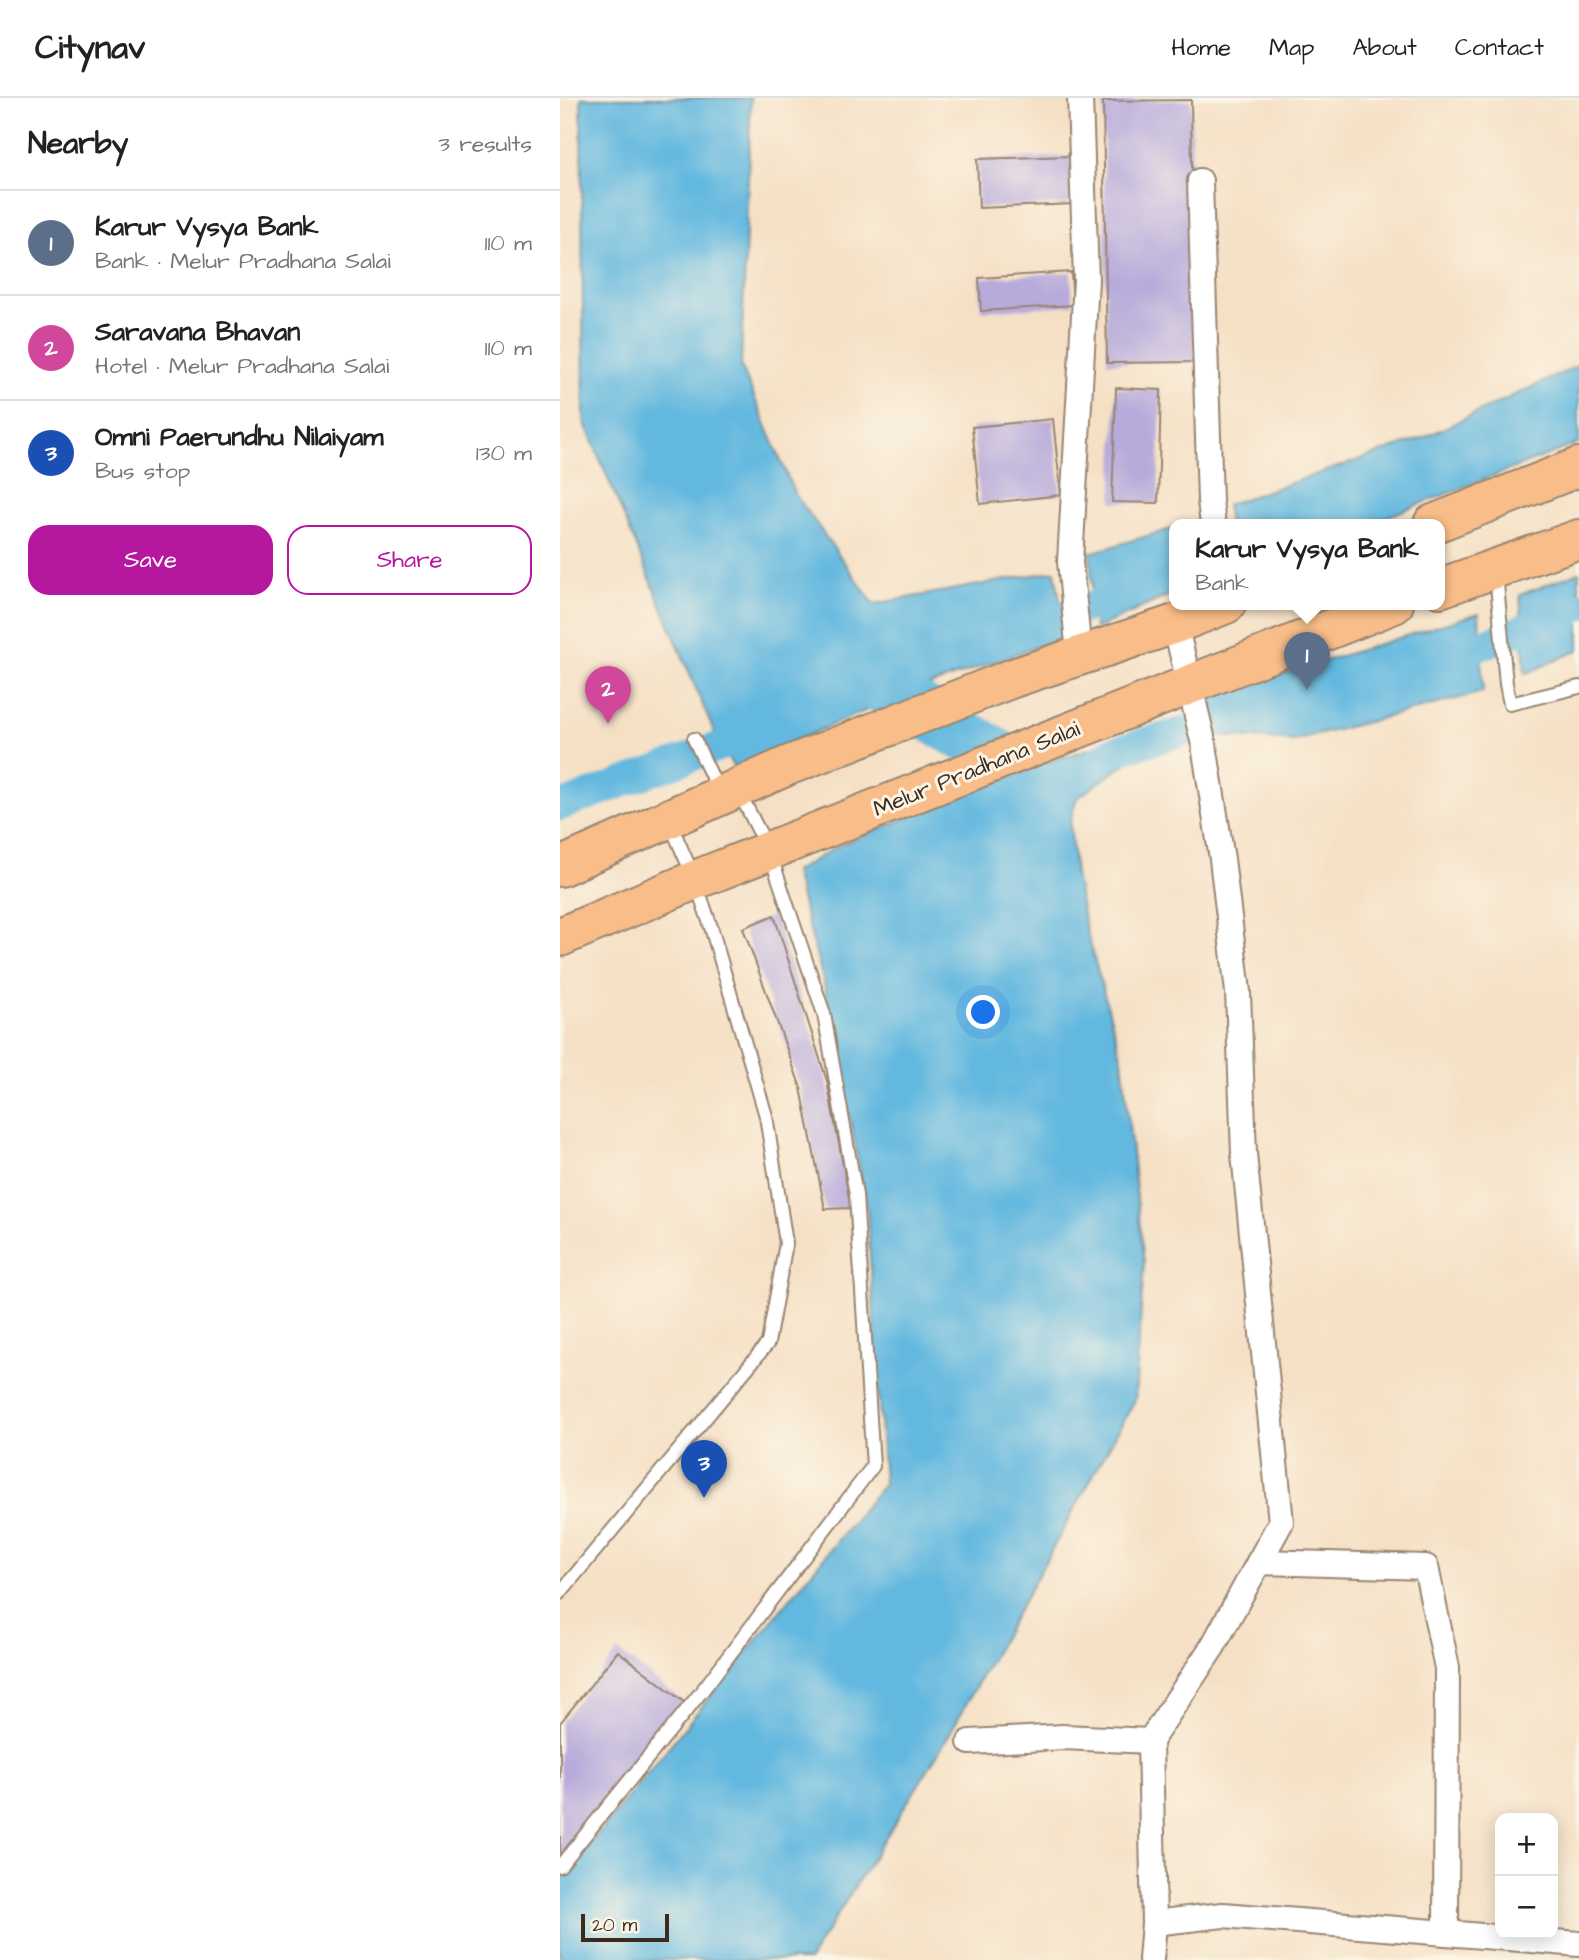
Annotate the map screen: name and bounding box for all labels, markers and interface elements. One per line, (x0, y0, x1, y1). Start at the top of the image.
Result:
text: Citynav (35, 25, 145, 71)
text: Home (1171, 31, 1231, 65)
text: Map (1269, 31, 1314, 65)
text: About (1352, 31, 1417, 65)
text: Contact (1455, 31, 1544, 65)
text: Nearby (28, 123, 128, 165)
text: 3 results (438, 128, 532, 160)
text: Karur Vysya Bank (95, 209, 319, 245)
text: 1 (50, 227, 52, 259)
text: 110 m (484, 227, 532, 259)
text: Bank · Melur Pradhana Salai (95, 245, 391, 277)
text: Saravana Bhavan (95, 314, 300, 350)
text: 2 (44, 332, 58, 364)
text: 110 m (484, 332, 532, 364)
text: Hotel · Melur Pradhana Salai (95, 350, 389, 382)
text: Omni Paerundhu Nilaiyam (95, 419, 383, 455)
text: 3 (45, 437, 57, 469)
text: 130 m (476, 437, 532, 469)
text: Bus stop (95, 455, 190, 487)
popup (1169, 519, 1445, 610)
button: Save (28, 525, 273, 595)
button: Share (287, 525, 532, 595)
text: Karur Vysya Bank (1195, 531, 1419, 567)
text: Bank (1195, 567, 1249, 599)
pin: 1 (1284, 632, 1330, 690)
pin: 2 (585, 666, 631, 724)
street label: Melur Pradhana Salai (868, 713, 1085, 825)
your location (966, 995, 1000, 1029)
pin: 3 (681, 1440, 727, 1498)
map controls (1495, 1813, 1558, 1939)
button: + (1495, 1813, 1558, 1876)
button: − (1495, 1876, 1558, 1939)
scale bar (581, 1911, 668, 1943)
text: 20 m (592, 1912, 637, 1939)

